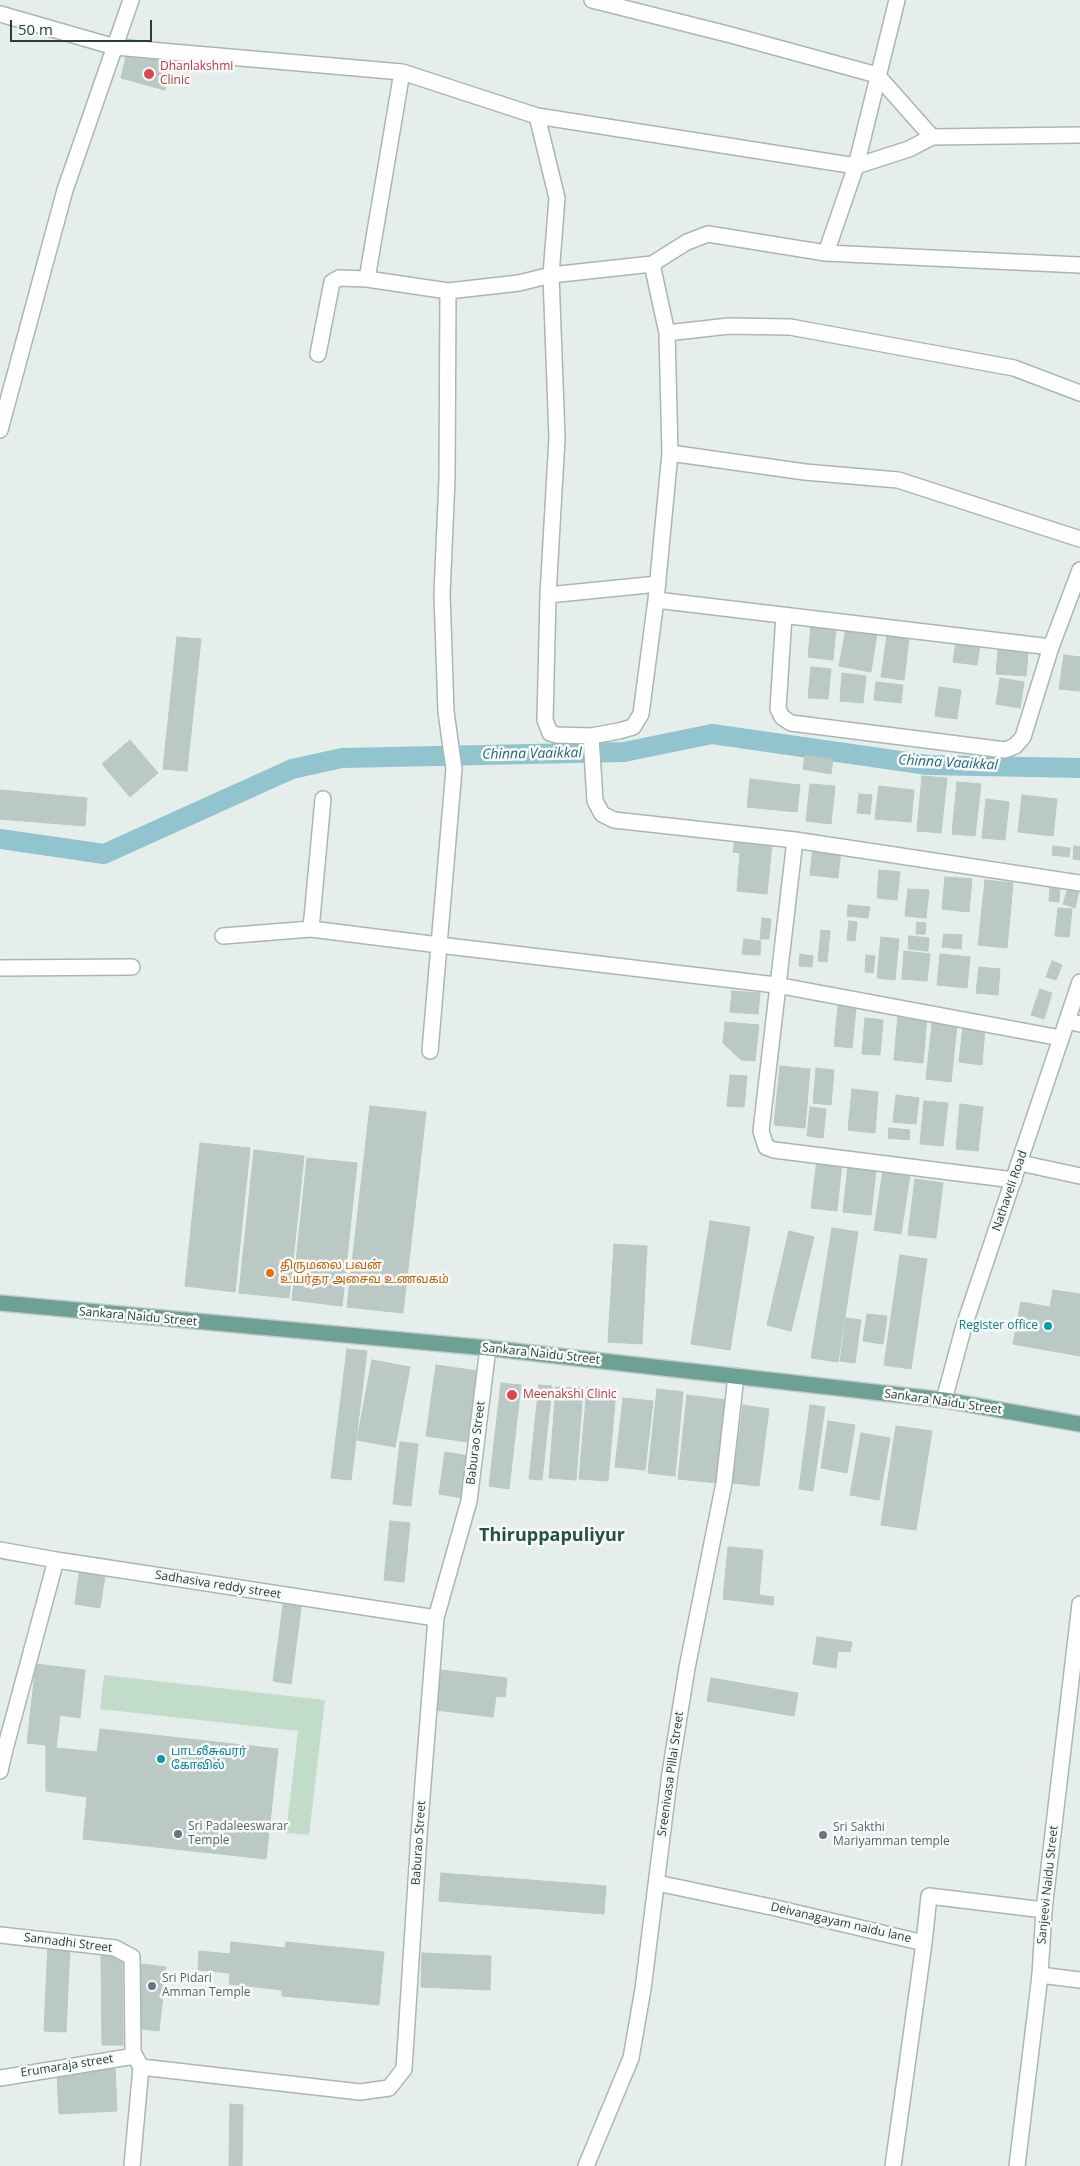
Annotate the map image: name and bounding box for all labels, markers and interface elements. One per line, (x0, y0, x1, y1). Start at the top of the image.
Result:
scale bar (12, 10, 155, 42)
text: 50 m (18, 19, 53, 39)
place label: Dhanlakshmi Clinic (160, 60, 233, 88)
marker: Dhanlakshmi Clinic (142, 67, 156, 81)
water label: Chinna Vaaikkal (482, 745, 582, 763)
water label: Chinna Vaaikkal (898, 752, 998, 774)
street label: Nathaveli Road (989, 1149, 1031, 1233)
place label: திருமலை பவன் உயர்தர அசைவ உணவகம் (280, 1259, 449, 1287)
marker: திருமலை பவன் உயர்தர அசைவ உணவகம் (264, 1267, 276, 1279)
street label: Sankara Naidu Street (78, 1305, 198, 1329)
place label: Register office (959, 1319, 1038, 1333)
marker: Register office (1042, 1320, 1054, 1332)
street label: Sankara Naidu Street (481, 1341, 601, 1367)
street label: Sankara Naidu Street (883, 1387, 1003, 1417)
marker: Meenakshi Clinic (505, 1388, 519, 1402)
place label: Meenakshi Clinic (523, 1388, 617, 1402)
street label: Baburao Street (464, 1400, 488, 1486)
district label: Thiruppapuliyur (479, 1525, 625, 1547)
street label: Sadhasiva reddy street (154, 1568, 282, 1602)
street label: Sreenivasa Pillai Street (655, 1711, 687, 1837)
place label: பாடலீசுவரர் கோவில் (171, 1745, 247, 1773)
marker: பாடலீசுவரர் கோவில் (155, 1753, 167, 1765)
street label: Baburao Street (409, 1800, 429, 1886)
place label: Sri Padaleeswarar Temple (188, 1820, 288, 1848)
place label: Sri Sakthi Mariyamman temple (833, 1821, 950, 1849)
street label: Sanjeevi Naidu Street (1035, 1825, 1061, 1945)
marker: Sri Padaleeswarar Temple (172, 1828, 184, 1840)
marker: Sri Sakthi Mariyamman temple (817, 1829, 829, 1841)
street label: Deivanagayam naidu lane (769, 1900, 913, 1946)
street label: Sannadhi Street (23, 1930, 113, 1956)
place label: Sri Pidari Amman Temple (162, 1972, 251, 2000)
marker: Sri Pidari Amman Temple (146, 1980, 158, 1992)
street label: Erumaraja street (20, 2052, 114, 2080)

